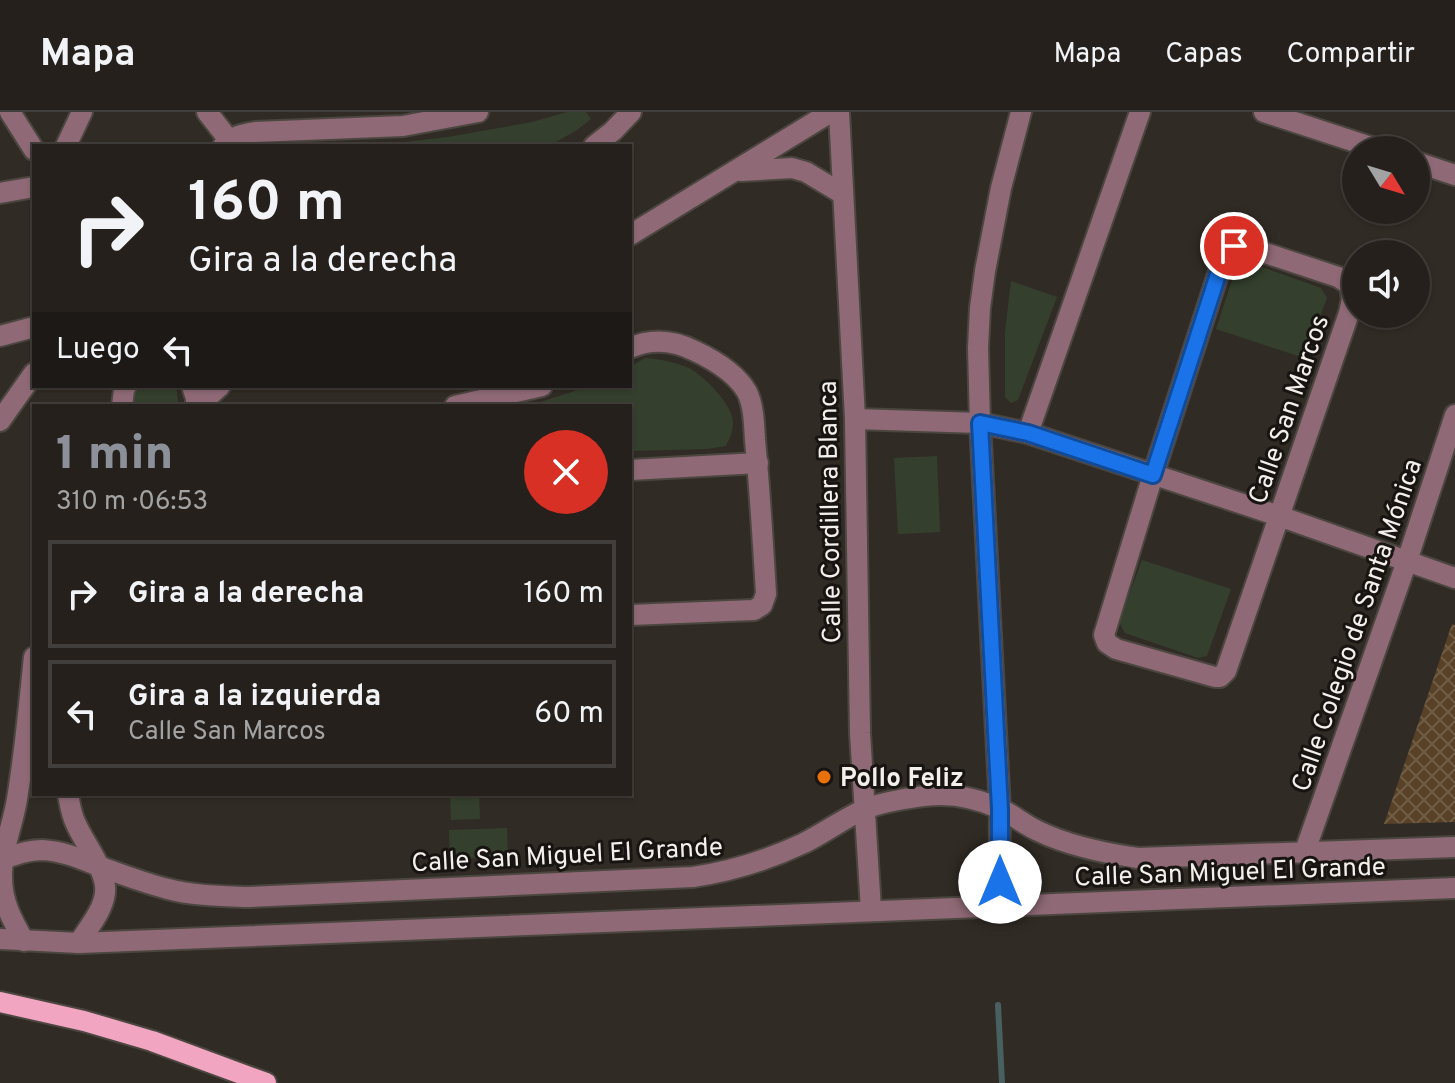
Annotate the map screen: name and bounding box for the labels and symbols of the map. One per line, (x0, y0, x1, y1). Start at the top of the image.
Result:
north arrow (1342, 136, 1430, 224)
pin (1200, 212, 1268, 280)
street label: Calle San Marcos (1243, 311, 1338, 509)
street label: Calle Cordillera Blanca (813, 380, 850, 644)
street label: Calle Colegio de Santa Mónica (1286, 455, 1431, 797)
place label: Pollo Feliz (840, 763, 964, 796)
marker: Pollo Feliz (815, 768, 833, 786)
street label: Calle San Miguel El Grande (411, 832, 724, 881)
position arrow (958, 840, 1042, 924)
street label: Calle San Miguel El Grande (1074, 852, 1386, 895)

